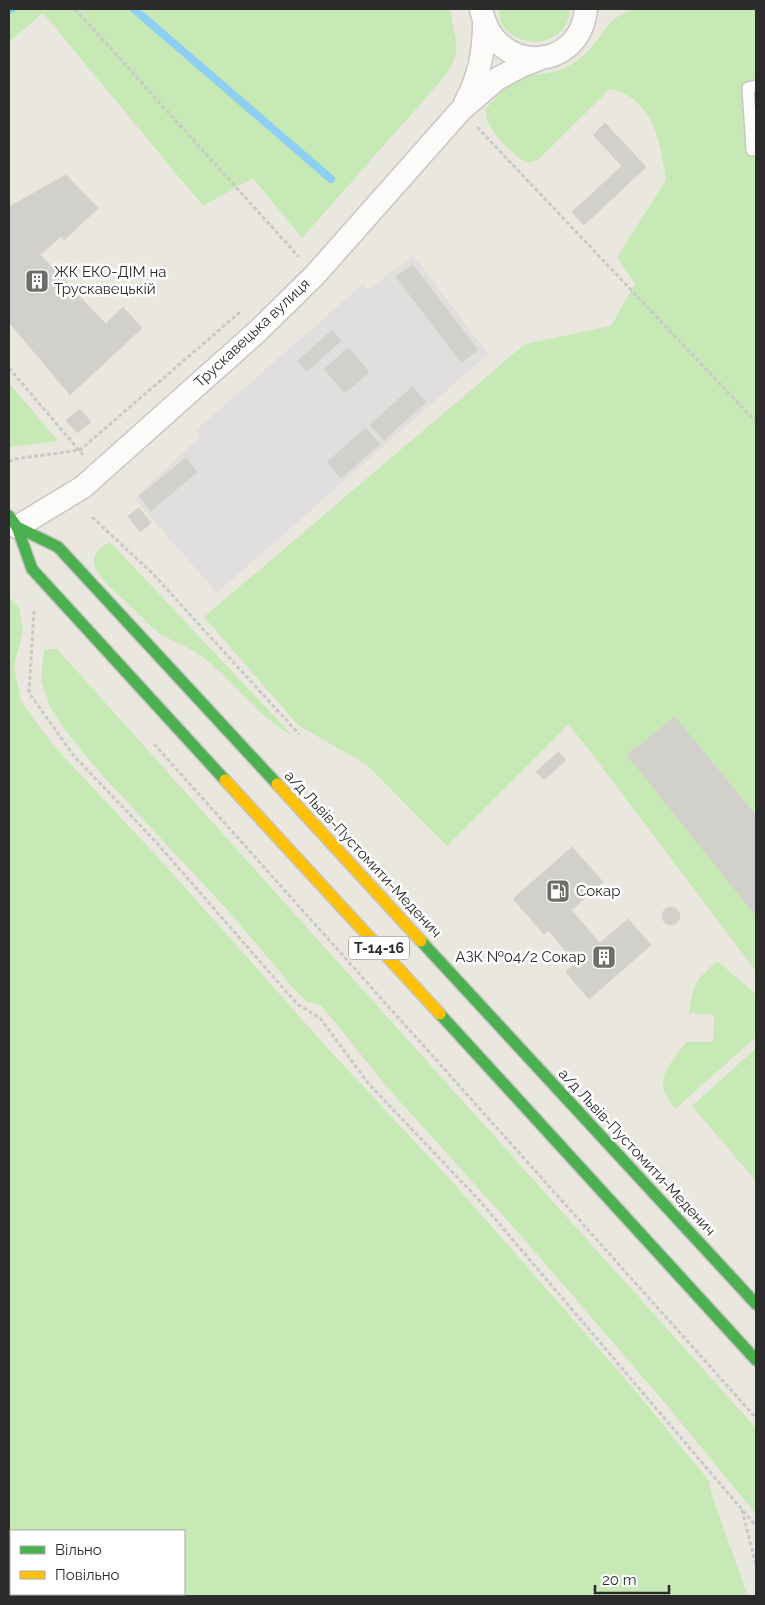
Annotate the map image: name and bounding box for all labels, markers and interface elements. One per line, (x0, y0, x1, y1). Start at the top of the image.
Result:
place label: ЖК ЕКО-ДІМ на Трускавецькій (54, 263, 166, 298)
building icon: ЖК ЕКО-ДІМ на Трускавецькій (24, 268, 50, 294)
street label: Трускавецька вулиця (190, 275, 314, 391)
street label: а/д Львів-Пустомити-Меденич (281, 767, 445, 941)
fuel station icon: Сокар (545, 878, 571, 904)
place label: Сокар (576, 882, 620, 900)
road number: Т-14-16 (349, 936, 409, 960)
building icon: АЗК №04/2 Сокар (591, 944, 617, 970)
place label: АЗК №04/2 Сокар (455, 948, 586, 966)
street label: а/д Львів-Пустомити-Меденич (555, 1065, 719, 1239)
legend (10, 1530, 185, 1595)
text: Вільно (55, 1541, 102, 1559)
scale bar (595, 1562, 669, 1594)
text: Повільно (55, 1566, 120, 1584)
text: 20 m (602, 1571, 637, 1589)

